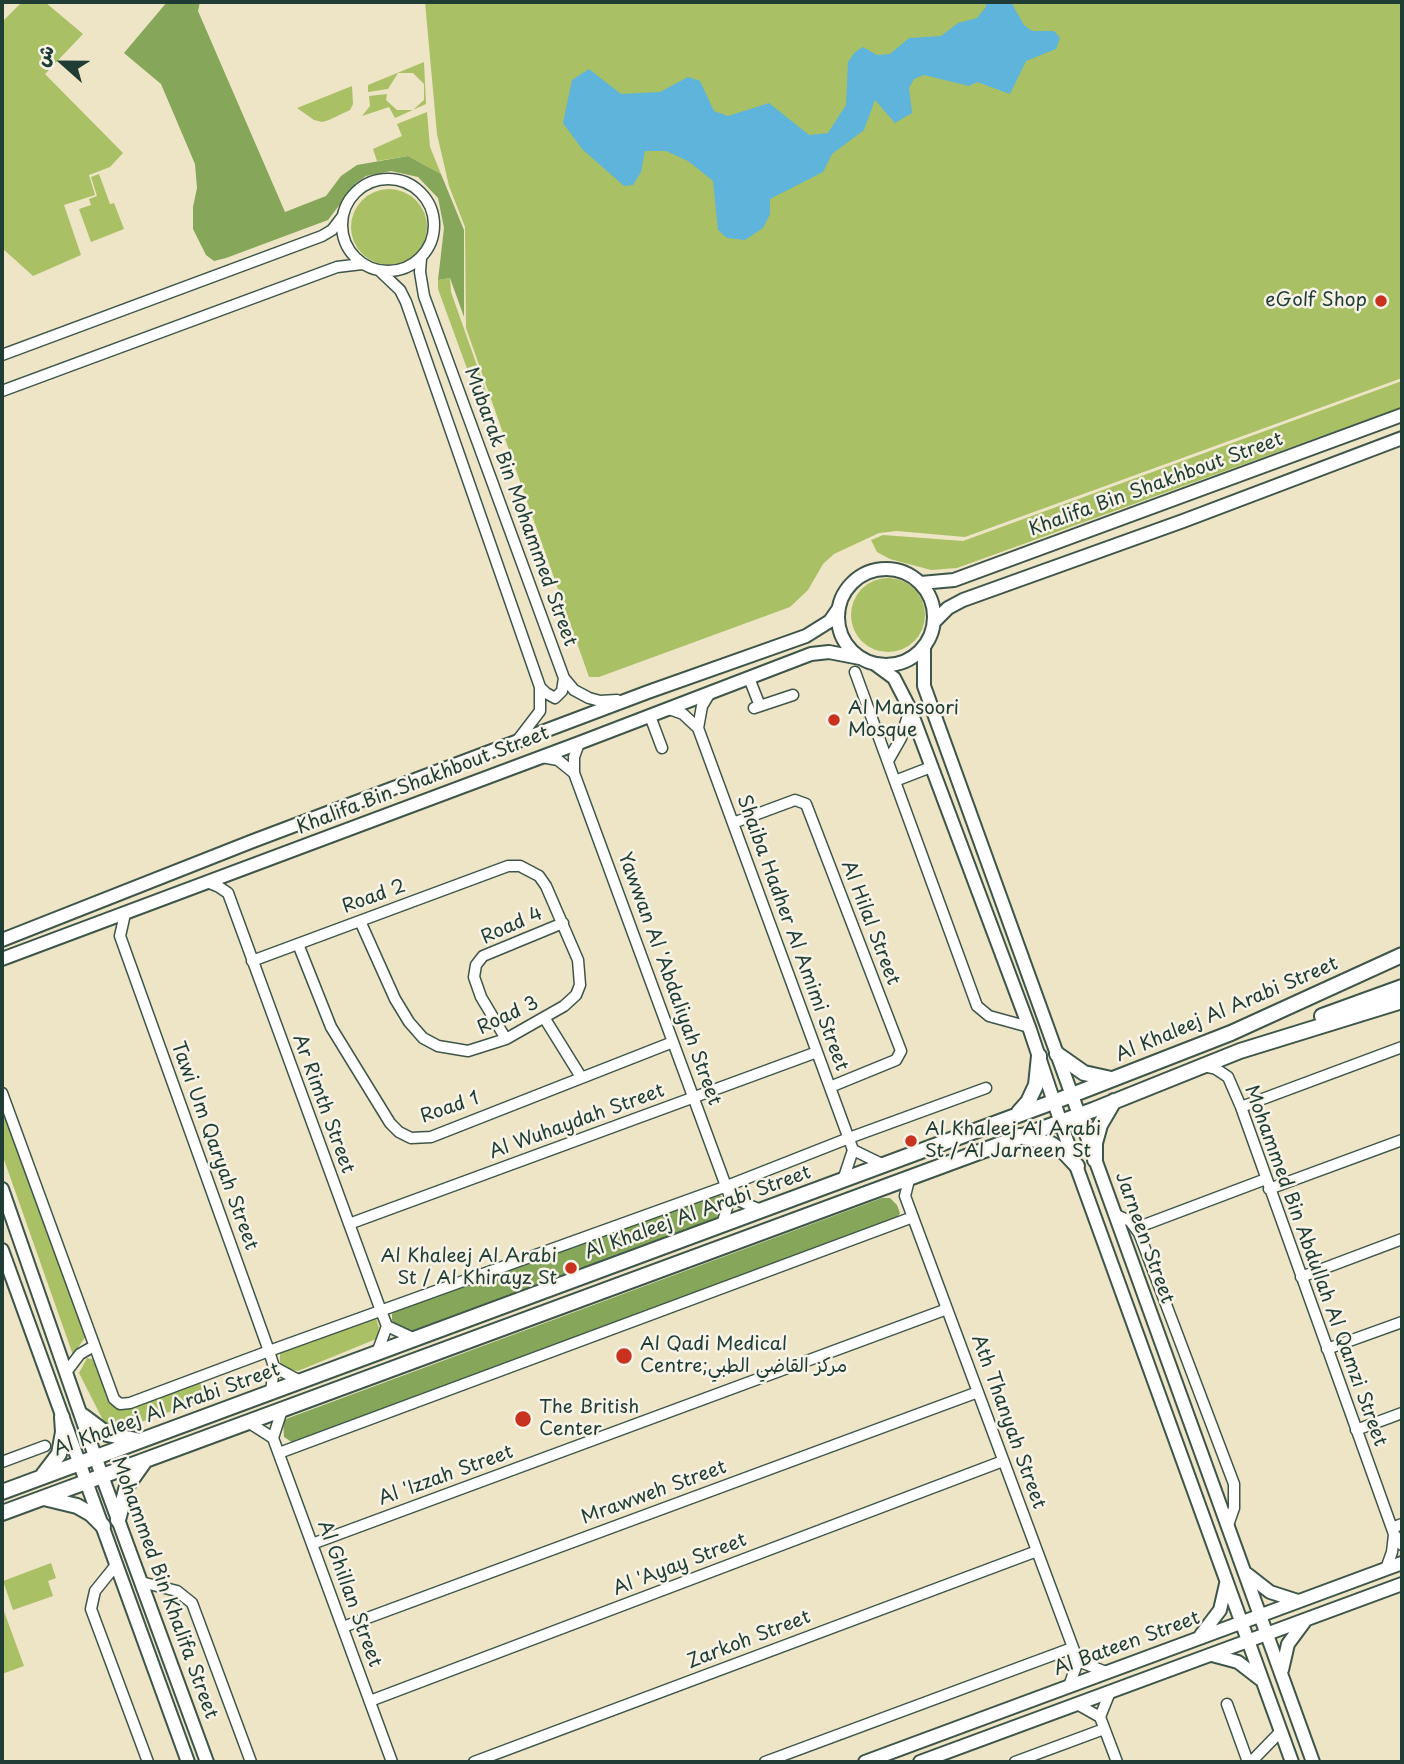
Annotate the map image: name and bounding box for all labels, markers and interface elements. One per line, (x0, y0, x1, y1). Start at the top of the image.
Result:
north arrow (28, 28, 98, 98)
text: ش (27, 41, 60, 70)
place label: eGolf Shop (1265, 290, 1367, 312)
marker: eGolf Shop (1373, 293, 1389, 309)
street label: Mubarak Bin Mohammed Street (459, 364, 581, 650)
street label: Khalifa Bin Shakhbout Street (1026, 428, 1286, 542)
place label: Al Mansoori Mosque (848, 698, 959, 742)
marker: Al Mansoori Mosque (826, 712, 842, 728)
street label: Khalifa Bin Shakhbout Street (294, 722, 552, 840)
street label: Shaiba Hadher Al Amimi Street (731, 792, 853, 1074)
street label: Yawwan Al 'Abdaliyah Street (612, 849, 726, 1109)
street label: Al Hilal Street (836, 857, 904, 989)
street label: Road 2 (339, 875, 409, 919)
street label: Road 4 (478, 902, 546, 950)
street label: Al Khaleej Al Arabi Street (1112, 953, 1342, 1067)
street label: Road 3 (474, 992, 542, 1040)
street label: Ar Rimth Street (287, 1031, 359, 1177)
street label: Tawi Um Qaryah Street (166, 1039, 262, 1253)
street label: Al Wuhaydah Street (486, 1080, 668, 1164)
street label: Mohammed Bin Abdullah Al Qamzi Street (1239, 1082, 1391, 1450)
street label: Road 1 (418, 1087, 482, 1129)
place label: Al Khaleej Al Arabi St / Al Jarneen St (925, 1119, 1101, 1163)
marker: Al Khaleej Al Arabi St / Al Jarneen St (903, 1133, 919, 1149)
street label: Al Khaleej Al Arabi Street (582, 1161, 814, 1265)
street label: Jarneen Street (1110, 1169, 1178, 1307)
place label: Al Khaleej Al Arabi St / Al Khirayz St (381, 1246, 557, 1290)
marker: Al Khaleej Al Arabi St / Al Khirayz St (563, 1260, 579, 1276)
street label: Ath Thanyah Street (966, 1332, 1050, 1512)
place label: Al Qadi Medical Centre;مركز القاضي الطبي (640, 1334, 847, 1378)
marker: Al Qadi Medical Centre;مركز القاضي الطبي (614, 1346, 634, 1366)
street label: Al Khaleej Al Arabi Street (51, 1358, 283, 1462)
place label: The British Center (539, 1397, 639, 1441)
marker: The British Center (513, 1409, 533, 1429)
street label: Al 'Izzah Street (376, 1441, 516, 1511)
street label: Mohammed Bin Khalifa Street (106, 1454, 222, 1722)
street label: Mrawweh Street (578, 1456, 730, 1530)
street label: Al Ghillan Street (312, 1518, 386, 1670)
street label: Al 'Ayay Street (610, 1529, 750, 1601)
street label: Zarkoh Street (684, 1606, 814, 1674)
street label: Al Bateen Street (1051, 1607, 1203, 1681)

